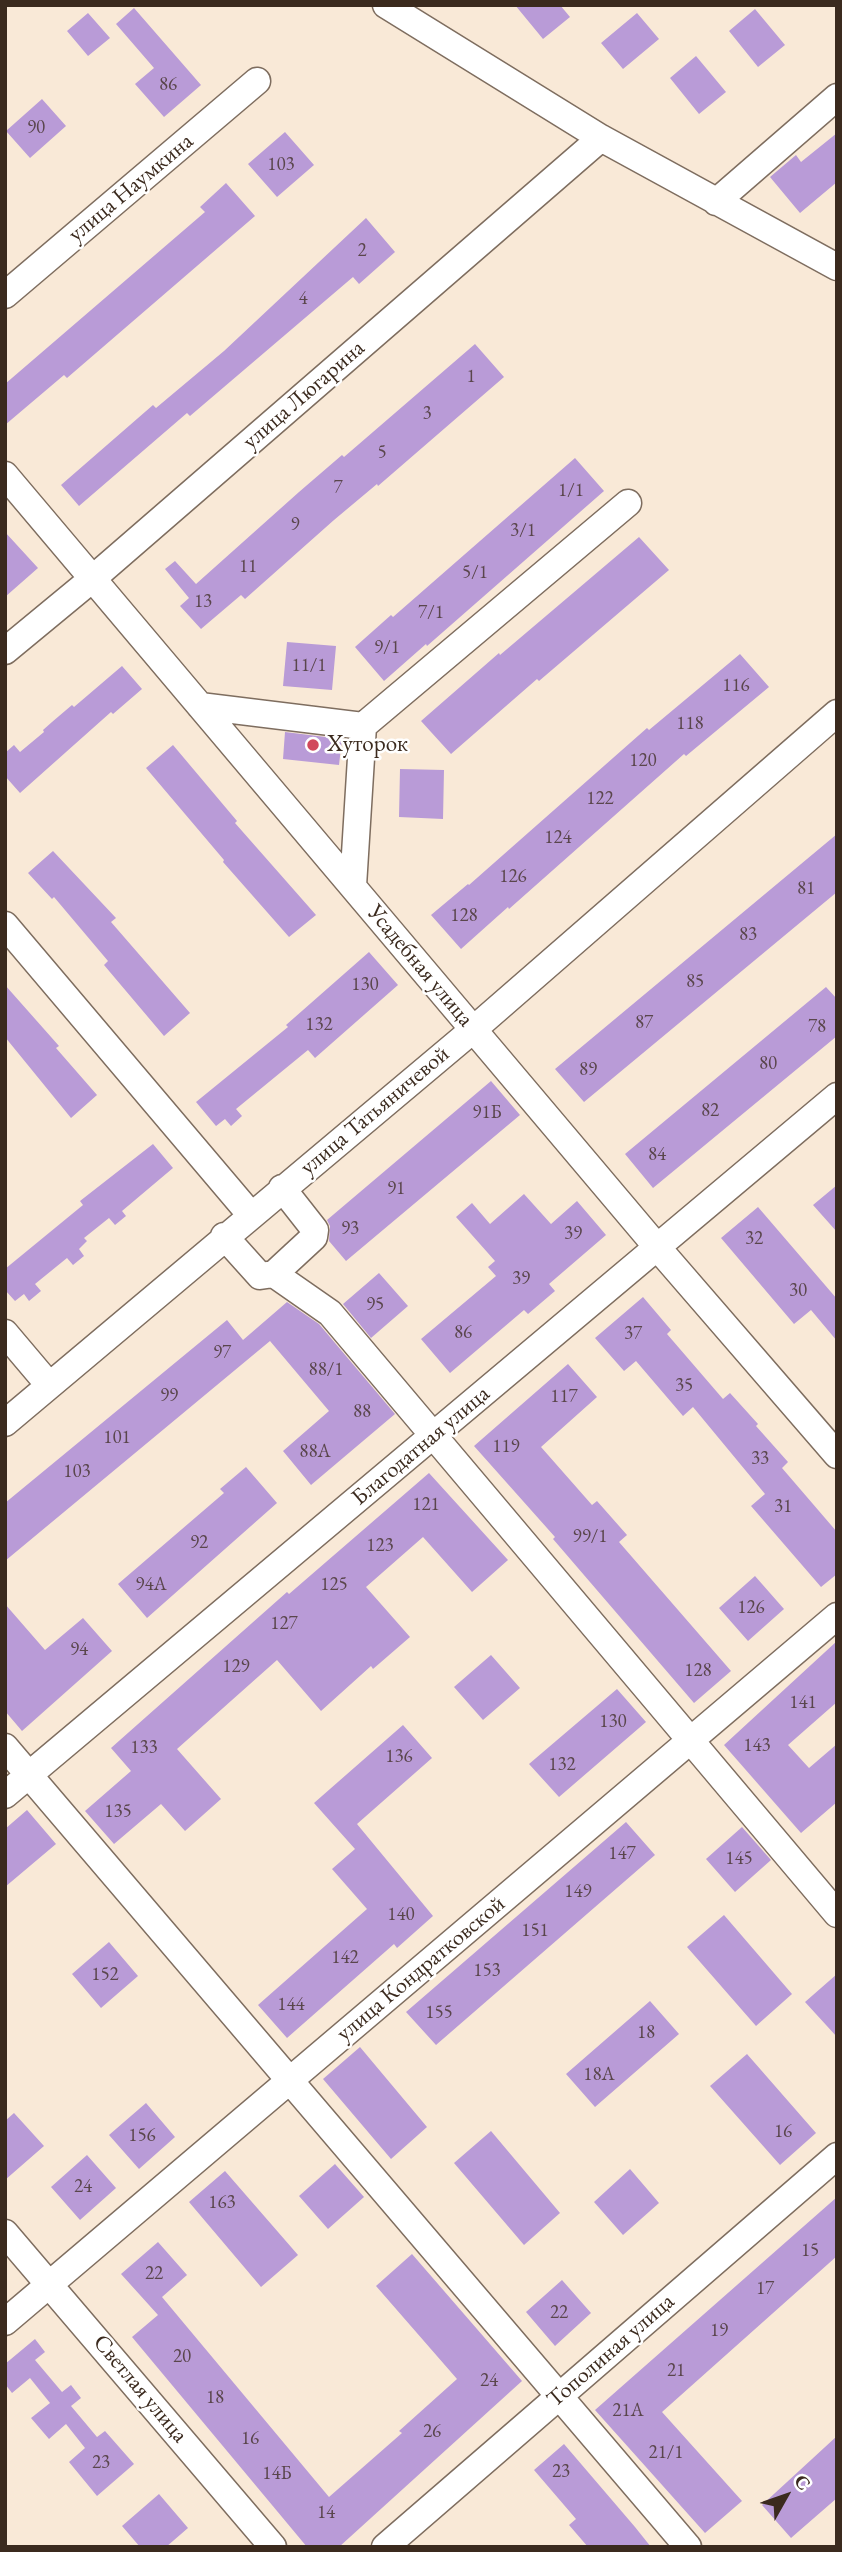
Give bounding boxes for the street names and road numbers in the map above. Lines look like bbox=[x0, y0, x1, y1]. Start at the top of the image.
street label: улица Наумкина bbox=[63, 128, 199, 248]
street label: улица Люгарина bbox=[237, 335, 371, 455]
street label: Усадебная улица bbox=[361, 899, 479, 1033]
street label: улица Татьяничевой bbox=[295, 1041, 455, 1181]
street label: Благодатная улица bbox=[346, 1380, 496, 1512]
street label: улица Кондратковской bbox=[331, 1890, 511, 2048]
street label: Тополиная улица bbox=[542, 2288, 680, 2414]
street label: Светлая улица bbox=[87, 2329, 193, 2449]

